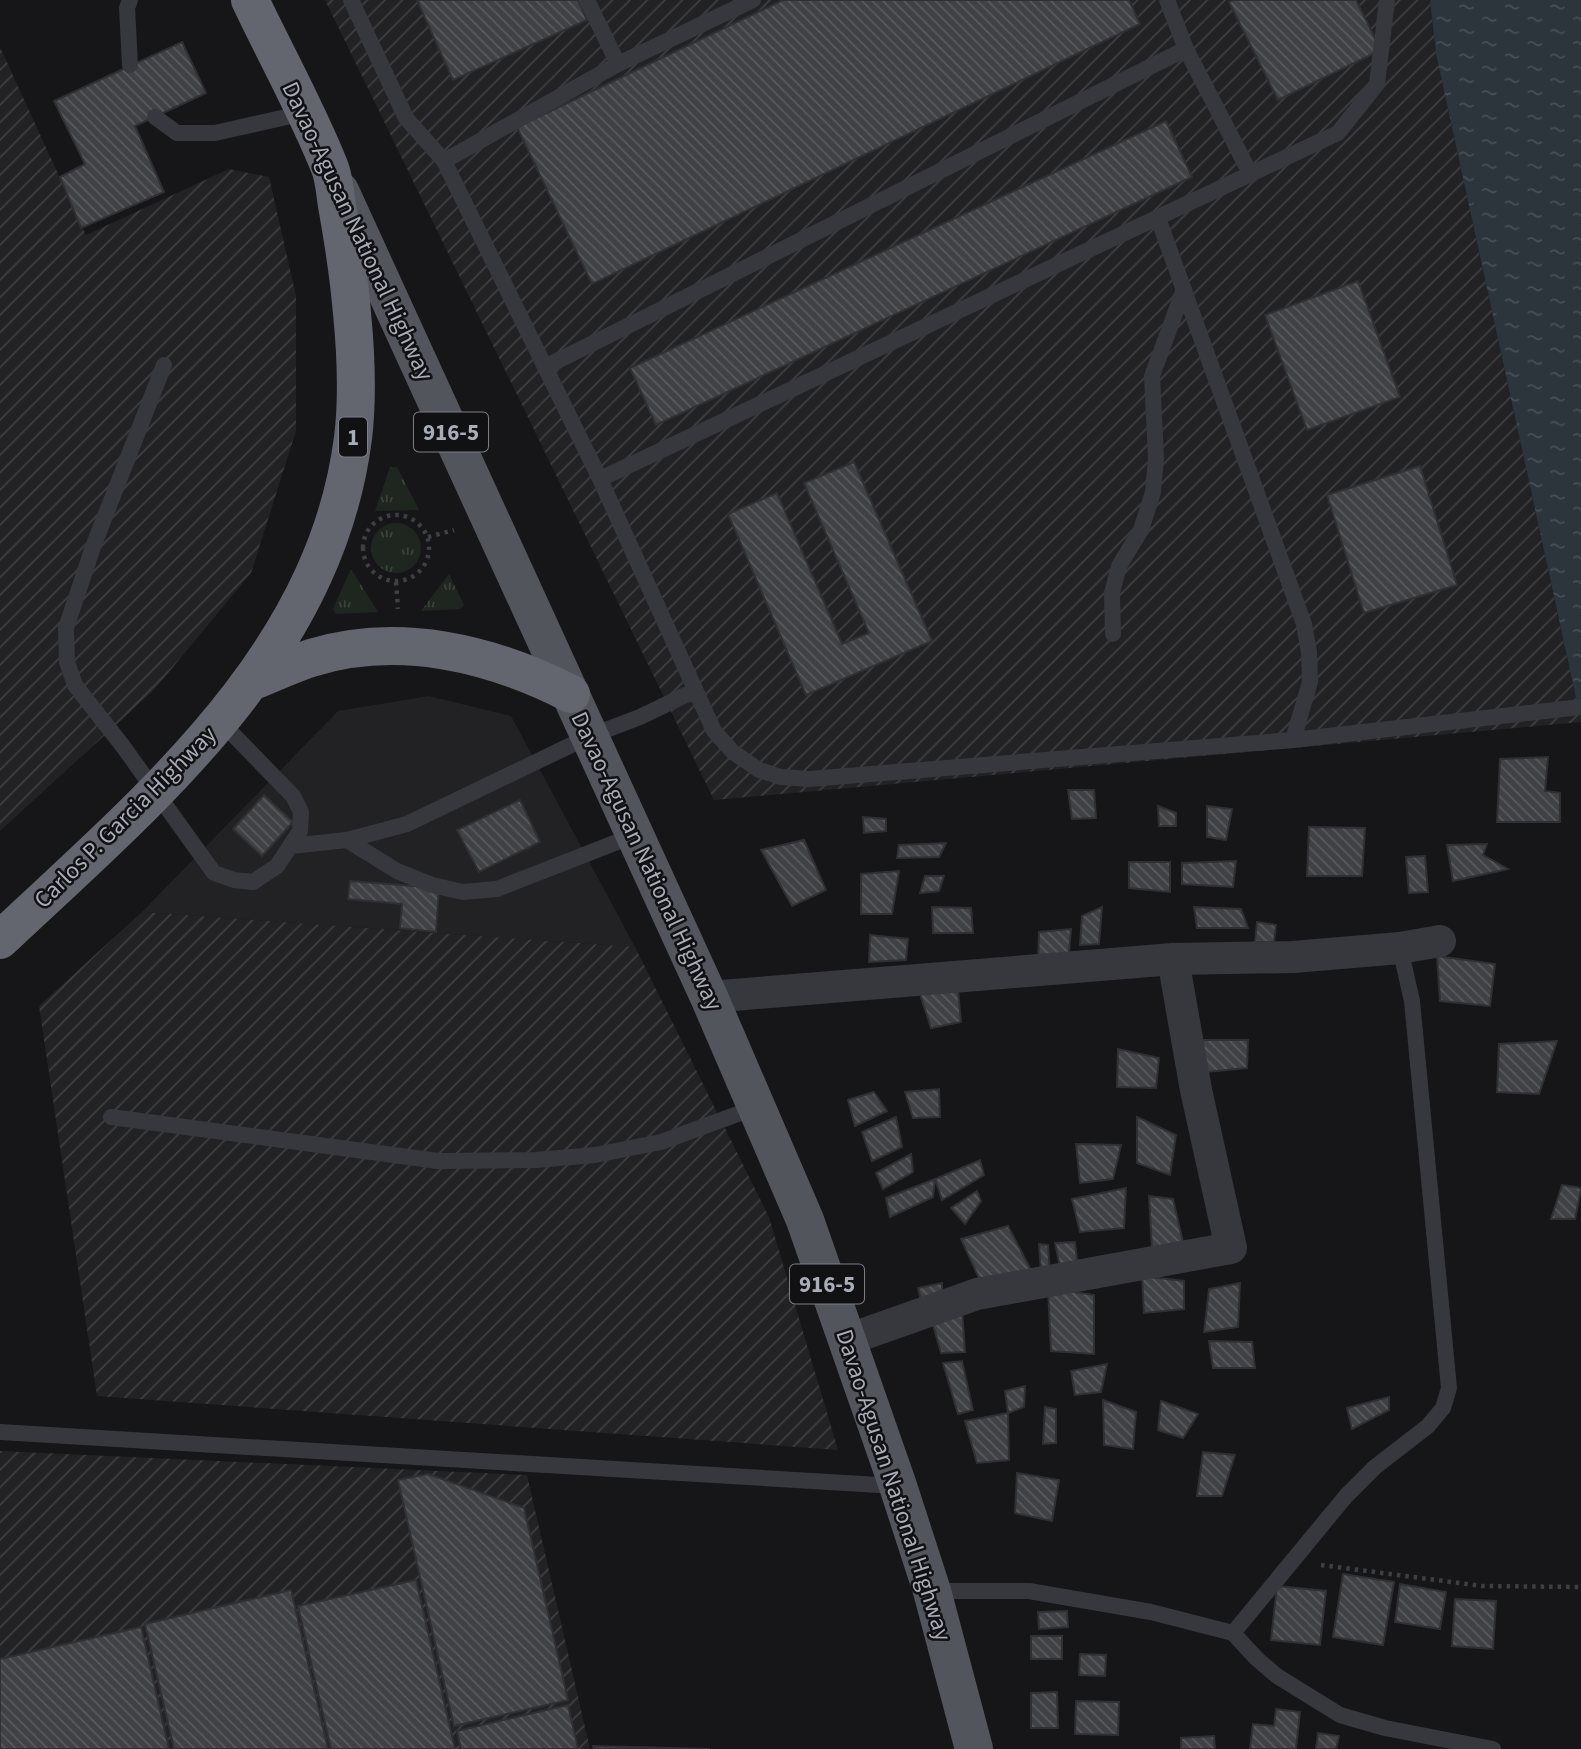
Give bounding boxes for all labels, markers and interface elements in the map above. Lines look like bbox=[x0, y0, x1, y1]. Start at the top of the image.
street label: Davao-Agusan National Highway bbox=[273, 76, 442, 386]
road number: 916-5 bbox=[414, 412, 488, 452]
road number: 1 bbox=[339, 418, 367, 457]
street label: Davao-Agusan National Highway bbox=[562, 706, 731, 1016]
street label: Carlos P. Garcia Highway bbox=[26, 718, 225, 917]
road number: 916-5 bbox=[790, 1264, 864, 1303]
street label: Davao-Agusan National Highway bbox=[827, 1325, 961, 1646]

